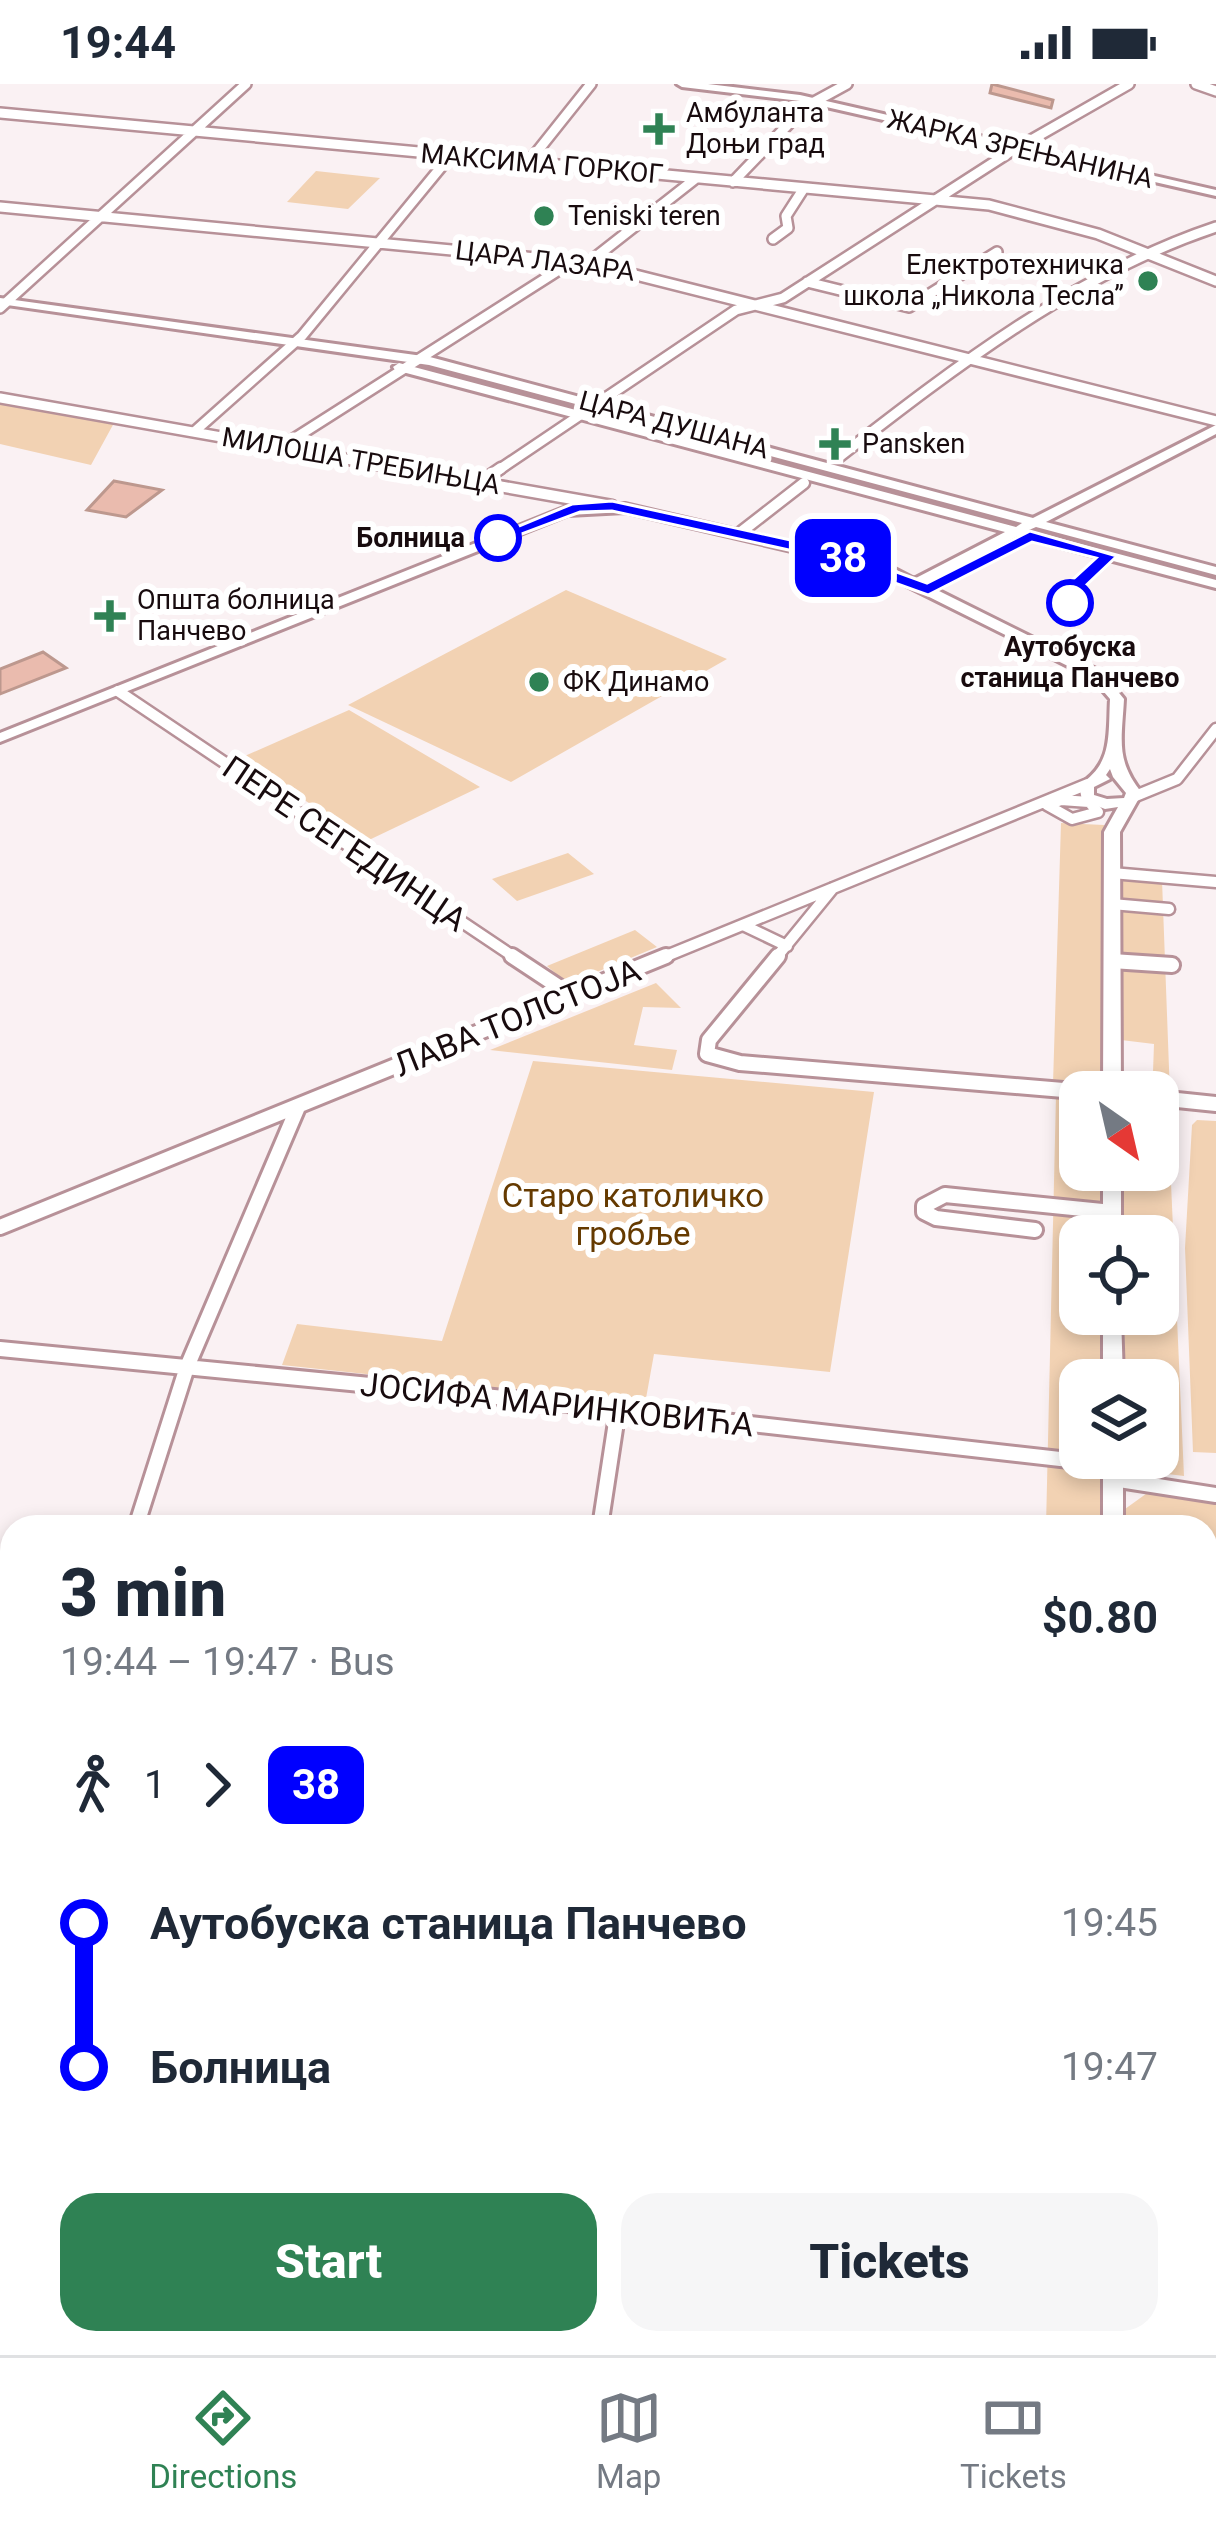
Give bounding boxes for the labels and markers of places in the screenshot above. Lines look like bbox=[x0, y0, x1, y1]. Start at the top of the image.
place label: Амбуланта Доњи град bbox=[686, 97, 825, 160]
marker: Амбуланта Доњи град bbox=[643, 113, 675, 145]
place label: Teniski teren bbox=[568, 200, 721, 232]
marker: Teniski teren bbox=[531, 203, 557, 229]
place label: Електротехничка школа „Никола Тесла” bbox=[843, 249, 1124, 312]
marker: Електротехничка школа „Никола Тесла” bbox=[1135, 268, 1161, 294]
marker: Pansken bbox=[819, 428, 851, 460]
place label: Pansken bbox=[862, 428, 965, 460]
marker: Болница bbox=[476, 516, 520, 560]
place label: Болница bbox=[356, 522, 465, 554]
marker: Аутобуска станица Панчево bbox=[1048, 581, 1092, 625]
place label: Општа болница Панчево bbox=[137, 584, 335, 647]
marker: Општа болница Панчево bbox=[94, 600, 126, 632]
place label: Аутобуска станица Панчево bbox=[960, 631, 1180, 694]
place label: ФК Динамо bbox=[563, 666, 709, 698]
marker: ФК Динамо bbox=[526, 669, 552, 695]

